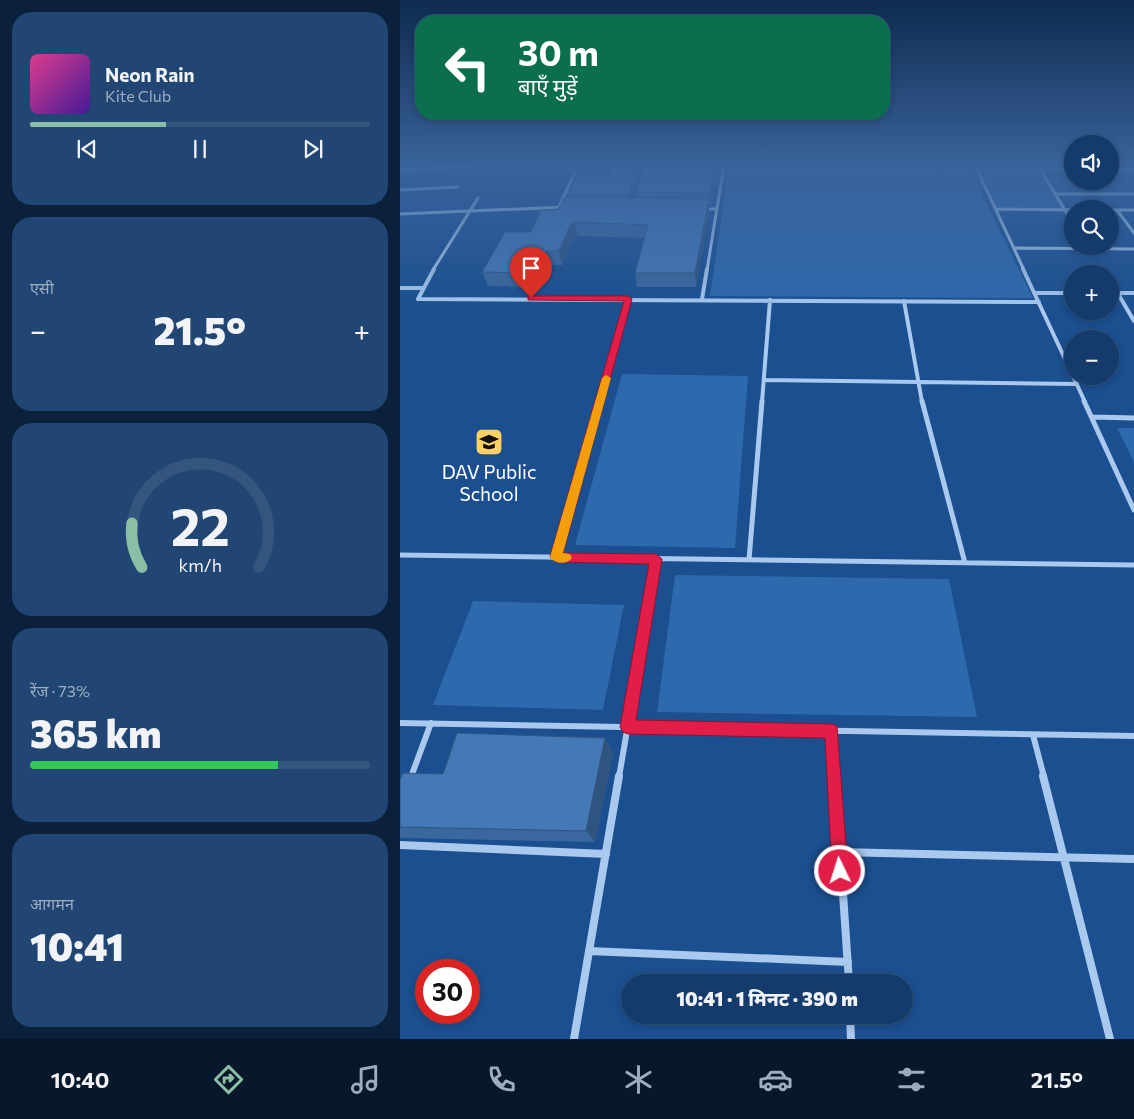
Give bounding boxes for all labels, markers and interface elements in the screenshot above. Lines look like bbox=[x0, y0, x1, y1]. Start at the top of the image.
text: 30 m bbox=[518, 30, 599, 73]
icon: left bbox=[435, 35, 500, 100]
text: Neon Rain bbox=[105, 63, 195, 86]
text: बाएँ मुड़ें bbox=[518, 73, 578, 100]
text: Kite Club bbox=[105, 86, 171, 105]
icon: previous bbox=[73, 135, 101, 163]
icon: pause bbox=[186, 135, 214, 163]
icon: next bbox=[299, 135, 327, 163]
map controls bbox=[1064, 135, 1119, 385]
button: sound bbox=[1064, 135, 1119, 190]
button: search bbox=[1064, 200, 1119, 255]
pin bbox=[510, 247, 552, 298]
icon: arrive bbox=[517, 254, 545, 282]
button: + bbox=[1064, 265, 1119, 320]
text: एसी bbox=[30, 278, 54, 297]
text: 21.5° bbox=[153, 306, 246, 353]
text: − bbox=[30, 313, 46, 347]
text: + bbox=[354, 313, 370, 347]
button: − bbox=[1064, 330, 1119, 385]
school or university icon: DAV Public School bbox=[474, 427, 504, 457]
place label: DAV Public School bbox=[442, 460, 536, 505]
text: 22 bbox=[170, 493, 230, 557]
text: km/h bbox=[178, 554, 222, 576]
text: रेंज · 73% bbox=[30, 681, 90, 700]
text: 365 km bbox=[30, 709, 161, 756]
position arrow bbox=[813, 844, 865, 896]
text: आगमन bbox=[30, 894, 74, 913]
text: 10:41 bbox=[30, 922, 124, 969]
speed limit sign: 30 bbox=[415, 959, 480, 1024]
text: 10:41 · 1 मिनट · 390 m bbox=[676, 987, 858, 1010]
icon: directions bbox=[211, 1062, 246, 1097]
icon: music bbox=[348, 1062, 383, 1097]
icon: phone bbox=[484, 1062, 519, 1097]
icon: climate bbox=[621, 1062, 656, 1097]
icon: car bbox=[758, 1062, 793, 1097]
icon: filters bbox=[894, 1062, 929, 1097]
text: 10:40 bbox=[51, 1066, 109, 1093]
text: 21.5° bbox=[1031, 1066, 1083, 1093]

